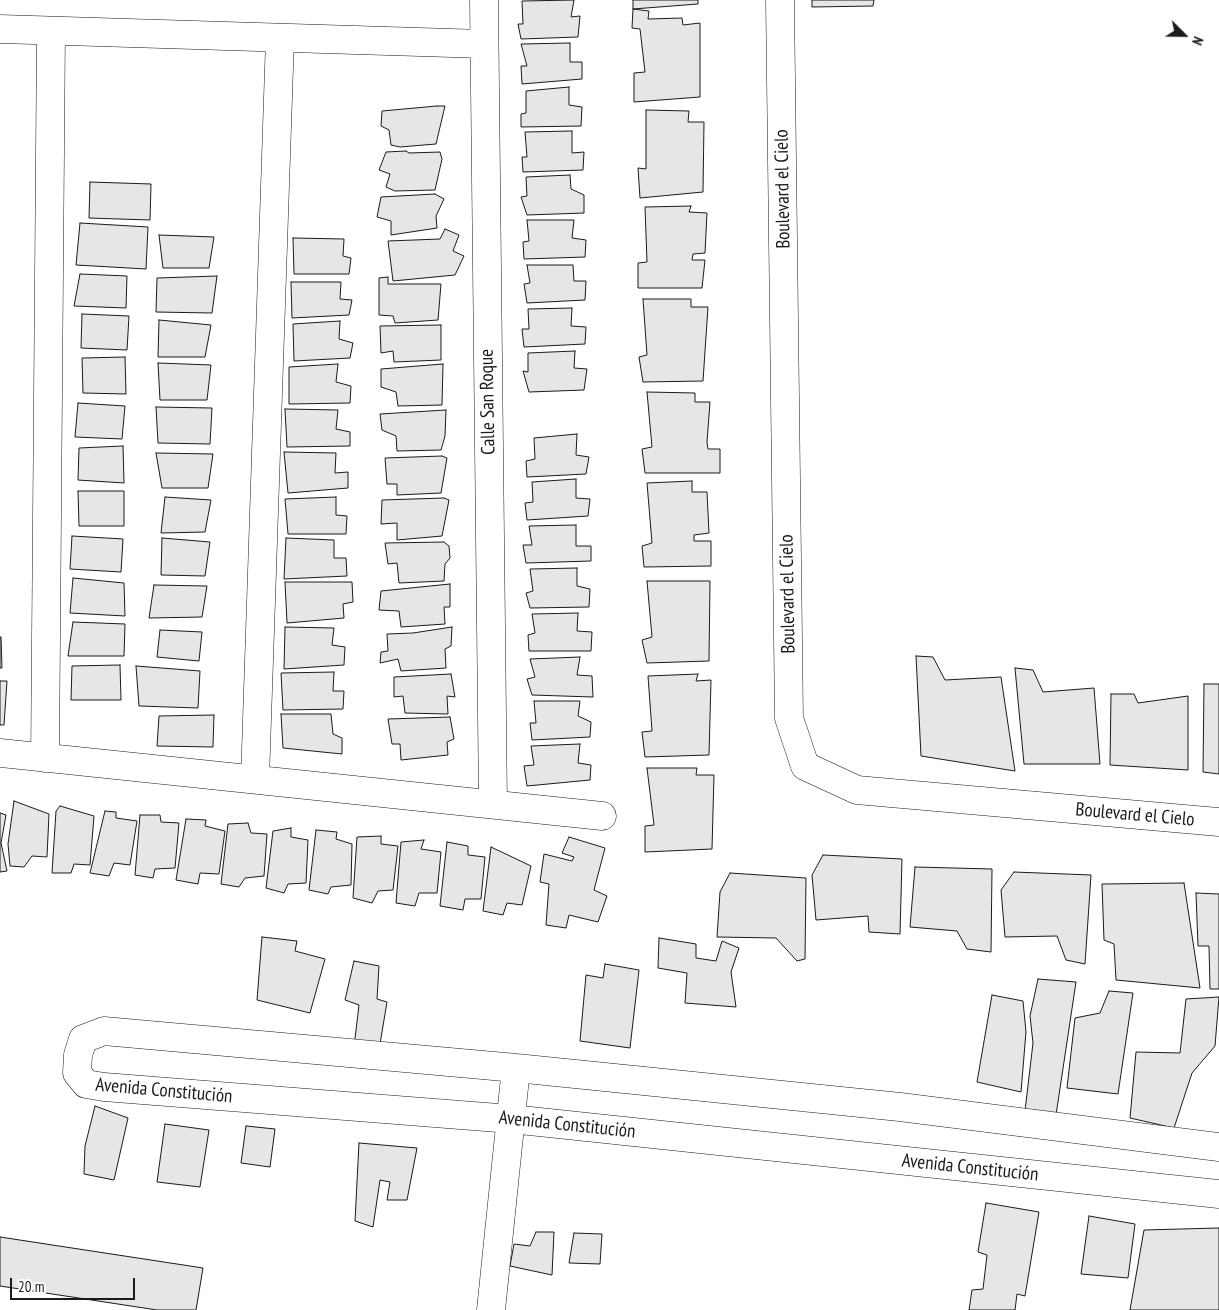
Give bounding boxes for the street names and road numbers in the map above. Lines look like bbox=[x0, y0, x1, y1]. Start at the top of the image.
street label: Boulevard el Cielo bbox=[771, 129, 795, 249]
street label: Calle San Roque bbox=[476, 349, 500, 455]
street label: Boulevard el Cielo bbox=[776, 534, 800, 654]
street label: Boulevard el Cielo bbox=[1075, 798, 1195, 832]
street label: Avenida Constitución bbox=[95, 1074, 233, 1108]
street label: Avenida Constitución bbox=[498, 1106, 636, 1144]
street label: Avenida Constitución bbox=[901, 1149, 1039, 1187]

